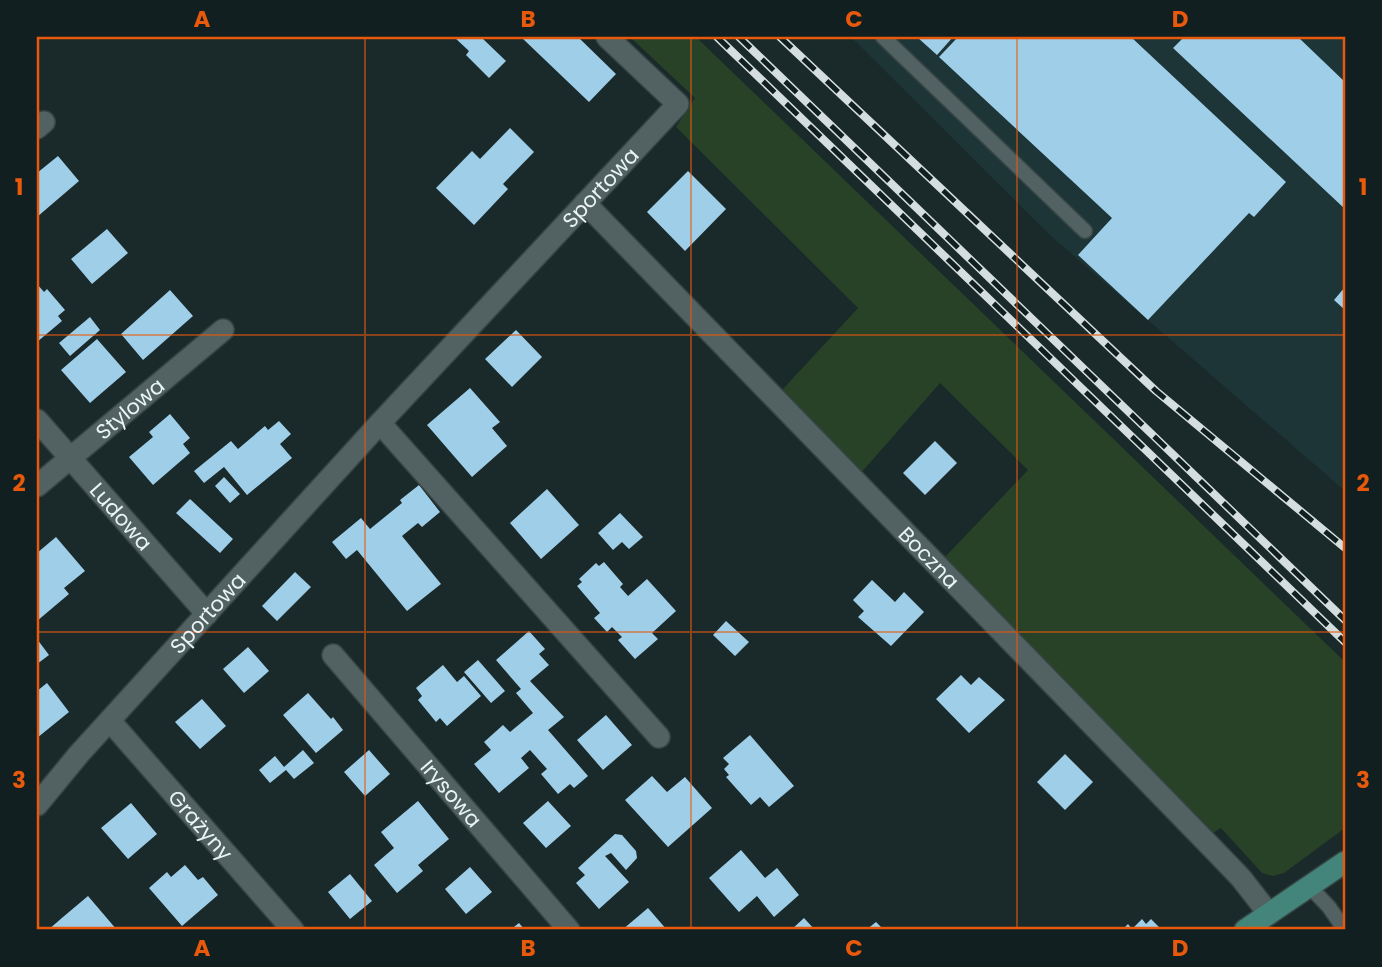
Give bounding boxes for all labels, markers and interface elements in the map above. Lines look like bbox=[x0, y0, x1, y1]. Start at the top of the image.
text: A bbox=[194, 3, 211, 35]
text: B bbox=[520, 3, 536, 35]
text: C bbox=[845, 3, 863, 35]
text: D bbox=[1172, 3, 1188, 35]
street label: Sportowa bbox=[555, 141, 645, 234]
text: 1 bbox=[15, 171, 23, 203]
text: 1 bbox=[1359, 171, 1367, 203]
street label: Stylowa bbox=[89, 371, 170, 446]
text: 2 bbox=[12, 467, 26, 499]
text: 2 bbox=[1356, 467, 1370, 499]
street label: Ludowa bbox=[84, 476, 159, 557]
street label: Boczna bbox=[892, 520, 966, 595]
street label: Sportowa bbox=[163, 566, 252, 660]
street label: Irysowa bbox=[414, 753, 489, 833]
text: 3 bbox=[12, 764, 26, 796]
text: 3 bbox=[1356, 764, 1370, 796]
street label: Grażyny bbox=[162, 783, 240, 867]
text: A bbox=[194, 932, 211, 964]
text: B bbox=[520, 932, 536, 964]
text: C bbox=[845, 932, 863, 964]
text: D bbox=[1172, 932, 1188, 964]

